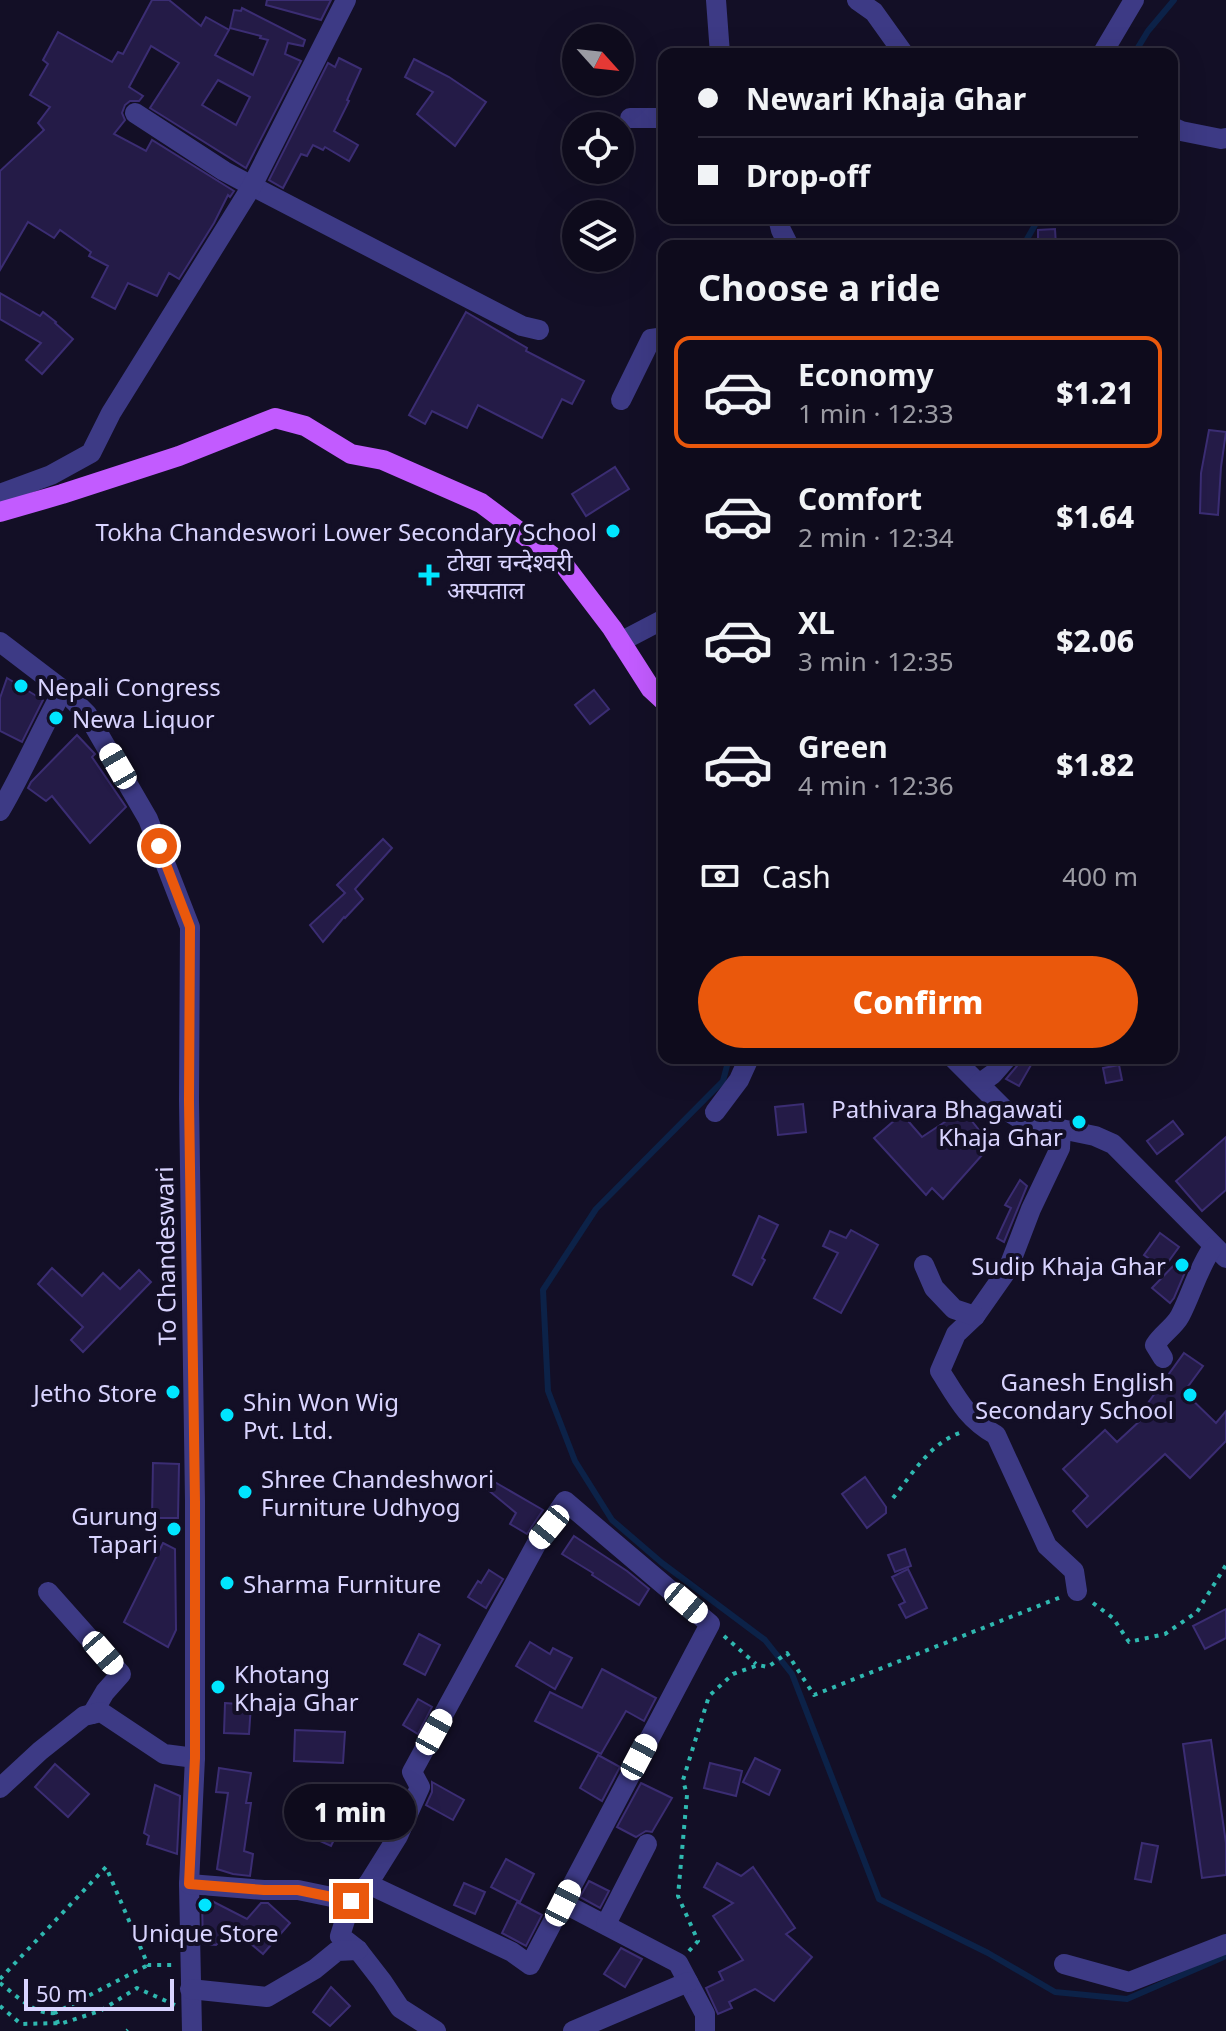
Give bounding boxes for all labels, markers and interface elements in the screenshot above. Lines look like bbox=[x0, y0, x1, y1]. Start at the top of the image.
north arrow bbox=[562, 24, 634, 96]
map controls bbox=[562, 24, 634, 272]
text: Newari Khaja Ghar bbox=[746, 78, 1026, 119]
button: locate bbox=[562, 112, 634, 184]
text: Drop-off bbox=[746, 155, 870, 196]
button: layers bbox=[562, 200, 634, 272]
text: Choose a ride bbox=[698, 263, 940, 312]
text: Economy bbox=[798, 354, 934, 395]
icon: car bbox=[702, 356, 774, 428]
text: $1.21 bbox=[1056, 372, 1134, 413]
text: 1 min · 12:33 bbox=[798, 395, 954, 431]
text: Comfort bbox=[798, 478, 922, 519]
icon: car bbox=[702, 480, 774, 552]
text: $1.64 bbox=[1056, 496, 1134, 537]
place label: Tokha Chandeswori Lower Secondary School bbox=[96, 515, 597, 548]
text: 2 min · 12:34 bbox=[798, 519, 954, 555]
marker: Tokha Chandeswori Lower Secondary School bbox=[604, 522, 622, 540]
place label: टोखा चन्देश्वरी अस्पताल bbox=[447, 545, 573, 606]
marker: टोखा चन्देश्वरी अस्पताल bbox=[418, 564, 440, 586]
text: XL bbox=[798, 602, 835, 643]
icon: car bbox=[702, 604, 774, 676]
text: $2.06 bbox=[1056, 620, 1134, 661]
text: 3 min · 12:35 bbox=[798, 643, 954, 679]
place label: Nepali Congress bbox=[37, 670, 221, 703]
marker: Nepali Congress bbox=[12, 677, 30, 695]
place label: Newa Liquor bbox=[72, 702, 215, 735]
marker: Newa Liquor bbox=[47, 709, 65, 727]
text: Green bbox=[798, 726, 888, 767]
icon: car bbox=[702, 728, 774, 800]
car bbox=[96, 739, 140, 793]
text: $1.82 bbox=[1056, 744, 1134, 785]
text: 4 min · 12:36 bbox=[798, 767, 954, 803]
route start bbox=[141, 828, 177, 864]
icon: cash bbox=[698, 854, 742, 898]
text: Cash bbox=[762, 856, 831, 897]
text: 400 m bbox=[1062, 858, 1138, 894]
button: Confirm bbox=[698, 956, 1138, 1048]
place label: Pathivara Bhagawati Khaja Ghar bbox=[831, 1092, 1063, 1153]
marker: Pathivara Bhagawati Khaja Ghar bbox=[1070, 1113, 1088, 1131]
street label: To Chandeswari bbox=[147, 1166, 183, 1346]
place label: Sudip Khaja Ghar bbox=[971, 1249, 1166, 1282]
marker: Sudip Khaja Ghar bbox=[1173, 1256, 1191, 1274]
place label: Ganesh English Secondary School bbox=[975, 1365, 1174, 1426]
place label: Jetho Store bbox=[31, 1376, 157, 1409]
marker: Jetho Store bbox=[164, 1383, 182, 1401]
place label: Shin Won Wig Pvt. Ltd. bbox=[243, 1385, 399, 1446]
marker: Ganesh English Secondary School bbox=[1181, 1386, 1199, 1404]
marker: Shin Won Wig Pvt. Ltd. bbox=[218, 1406, 236, 1424]
place label: Shree Chandeshwori Furniture Udhyog bbox=[261, 1462, 494, 1523]
marker: Shree Chandeshwori Furniture Udhyog bbox=[236, 1483, 254, 1501]
place label: Gurung Tapari bbox=[71, 1499, 158, 1560]
car bbox=[525, 1501, 573, 1553]
marker: Gurung Tapari bbox=[165, 1520, 183, 1538]
place label: Sharma Furniture bbox=[243, 1567, 441, 1600]
marker: Sharma Furniture bbox=[218, 1574, 236, 1592]
car bbox=[660, 1578, 712, 1628]
car bbox=[78, 1627, 128, 1679]
place label: Khotang Khaja Ghar bbox=[234, 1657, 359, 1718]
marker: Khotang Khaja Ghar bbox=[209, 1678, 227, 1696]
car bbox=[412, 1705, 456, 1759]
car bbox=[617, 1730, 661, 1784]
callout: 1 min bbox=[285, 1785, 417, 1841]
text: 1 min bbox=[314, 1794, 386, 1830]
car bbox=[541, 1876, 585, 1930]
route end bbox=[333, 1883, 369, 1919]
marker: Unique Store bbox=[196, 1896, 214, 1914]
place label: Unique Store bbox=[131, 1916, 279, 1949]
scale bar bbox=[24, 1975, 174, 2011]
text: 50 m bbox=[36, 1978, 87, 2008]

